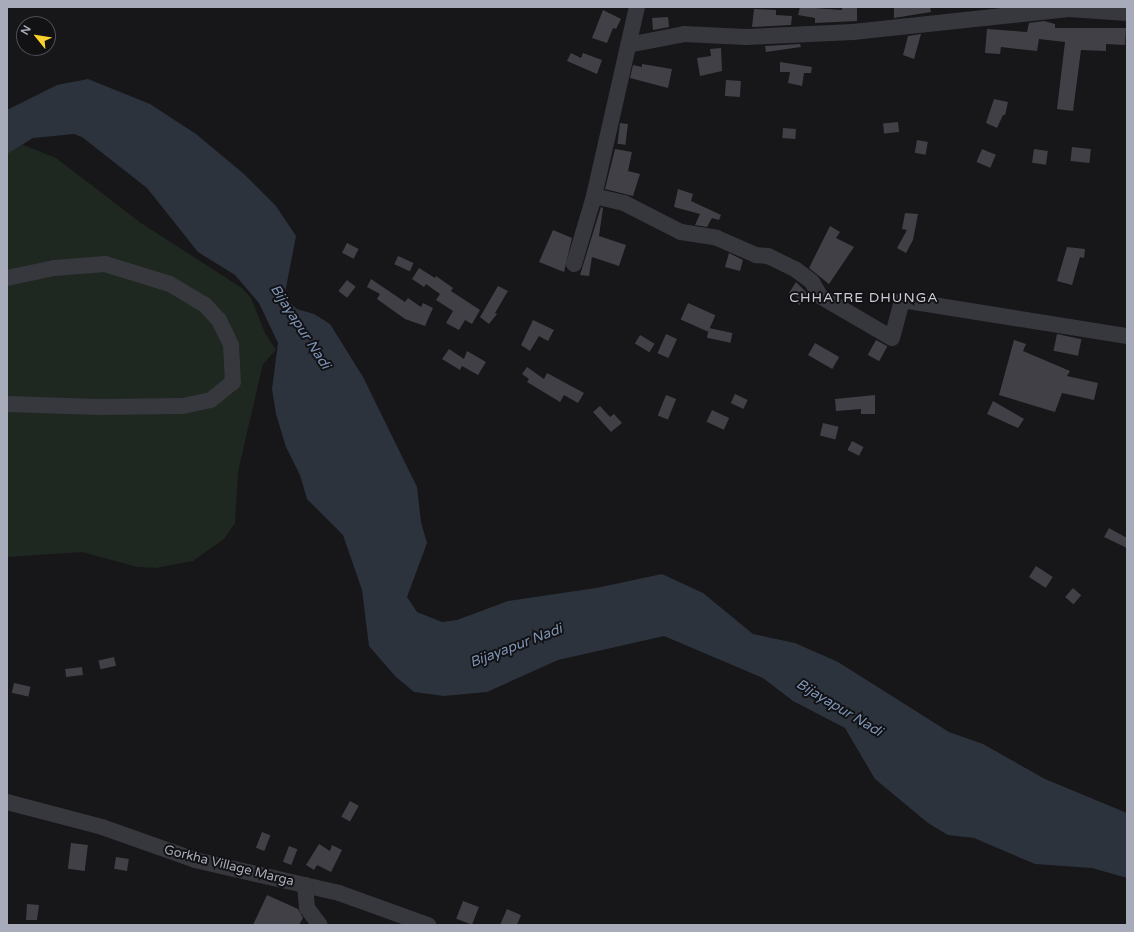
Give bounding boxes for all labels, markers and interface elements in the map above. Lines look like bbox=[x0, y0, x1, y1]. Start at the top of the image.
north arrow bbox=[16, 16, 56, 56]
text: N bbox=[18, 23, 34, 37]
water label: Bijayapur Nadi bbox=[266, 282, 334, 372]
district label: CHHATRE DHUNGA bbox=[789, 290, 939, 306]
water label: Bijayapur Nadi bbox=[467, 621, 565, 671]
water label: Bijayapur Nadi bbox=[793, 676, 885, 740]
street label: Gorkha Village Marga bbox=[162, 842, 296, 890]

